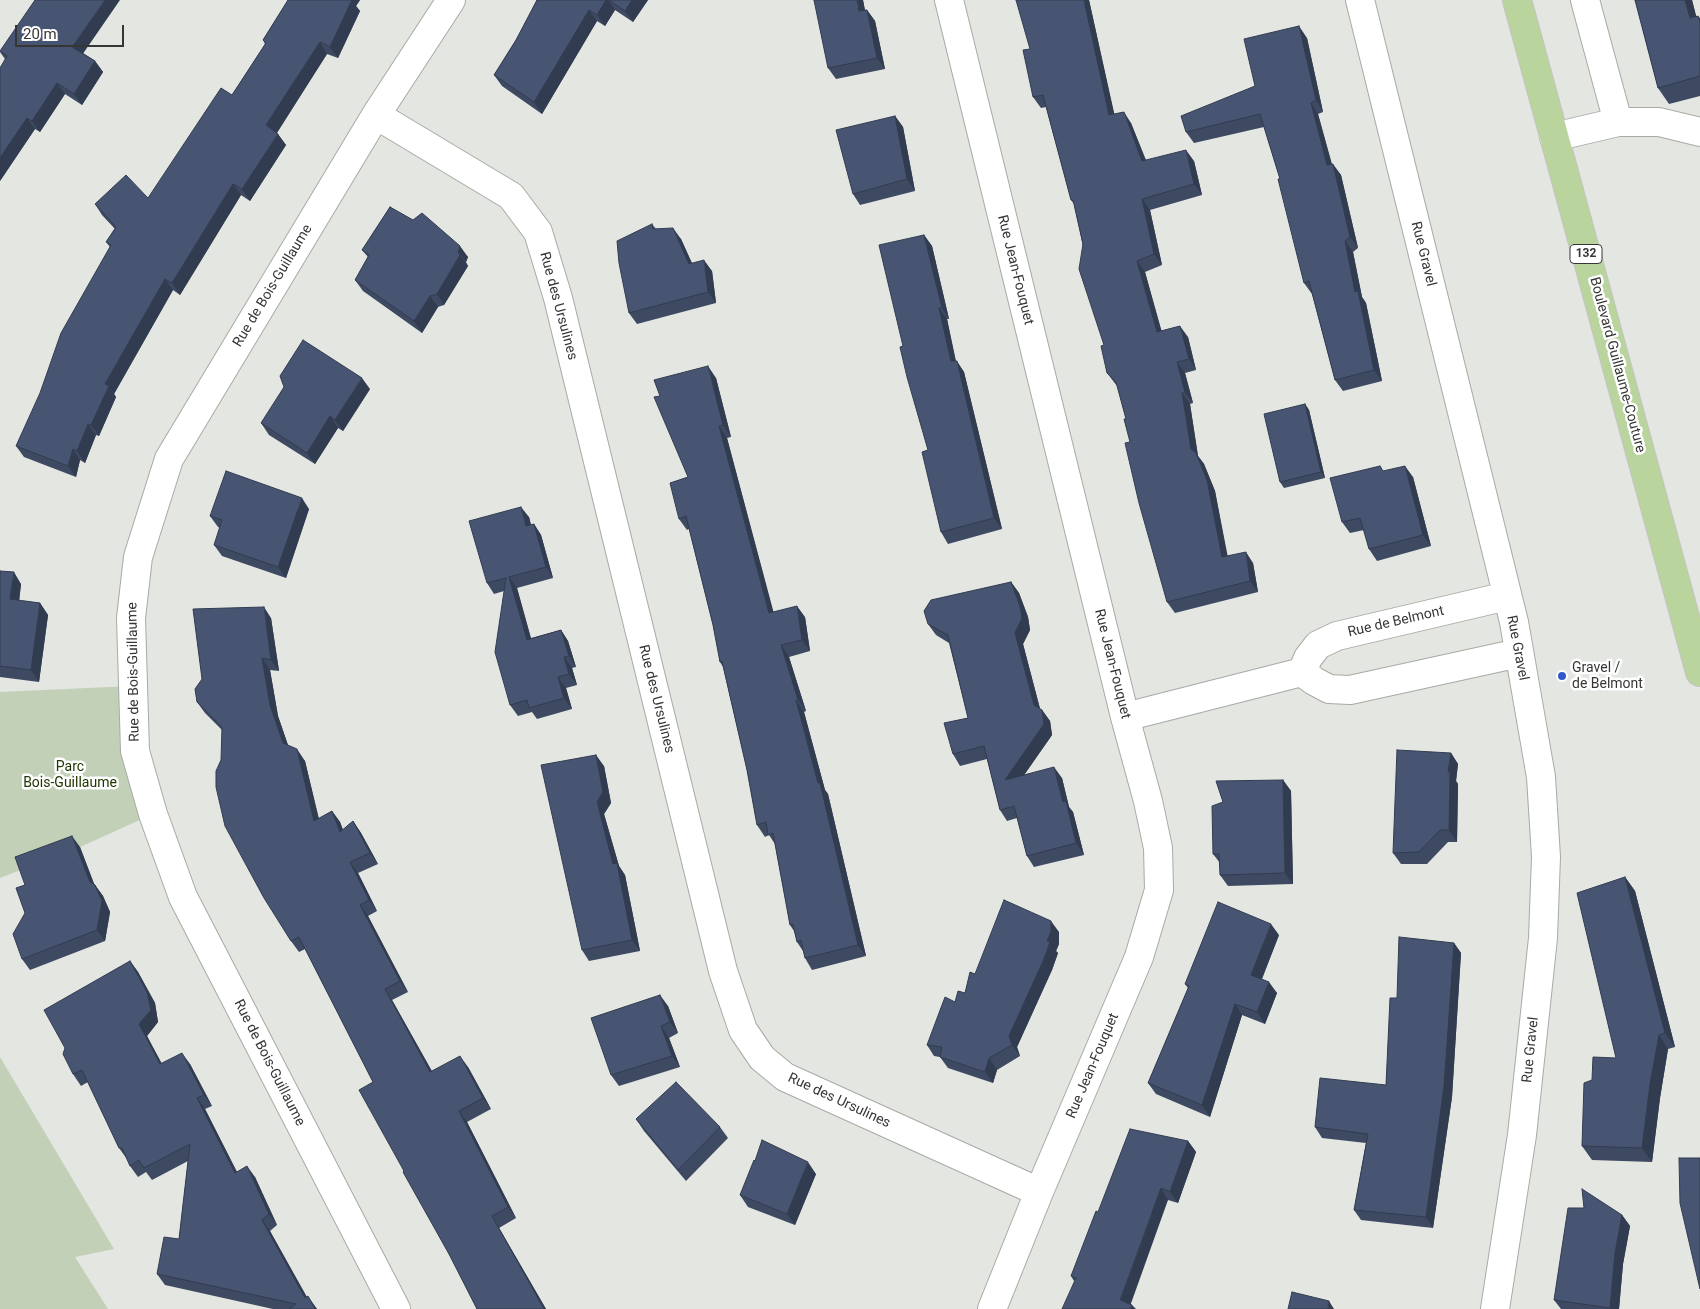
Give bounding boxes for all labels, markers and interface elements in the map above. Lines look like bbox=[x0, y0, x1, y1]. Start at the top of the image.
scale bar bbox=[18, 15, 126, 47]
text: 20 m bbox=[23, 25, 57, 43]
street label: Rue Jean-Fouquet bbox=[993, 213, 1037, 327]
street label: Rue Gravel bbox=[1407, 220, 1439, 288]
street label: Rue de Bois-Guillaume bbox=[230, 222, 316, 350]
road number: 132 bbox=[1570, 244, 1602, 264]
street label: Rue des Ursulines bbox=[535, 250, 581, 362]
street label: Boulevard Guillaume-Couture bbox=[1585, 275, 1649, 455]
street label: Rue de Bois-Guillaume bbox=[124, 602, 144, 742]
street label: Rue de Belmont bbox=[1346, 603, 1446, 641]
street label: Rue Jean-Fouquet bbox=[1090, 607, 1134, 721]
street label: Rue Gravel bbox=[1502, 614, 1532, 682]
street label: Rue des Ursulines bbox=[634, 643, 678, 755]
place label: Gravel / de Belmont bbox=[1572, 660, 1643, 692]
marker: Gravel / de Belmont bbox=[1556, 670, 1568, 682]
park label: Parc Bois-Guillaume bbox=[23, 759, 117, 792]
street label: Rue de Bois-Guillaume bbox=[230, 997, 308, 1129]
street label: Rue Jean-Fouquet bbox=[1063, 1011, 1123, 1121]
street label: Rue Gravel bbox=[1519, 1016, 1543, 1084]
street label: Rue des Ursulines bbox=[785, 1070, 893, 1132]

